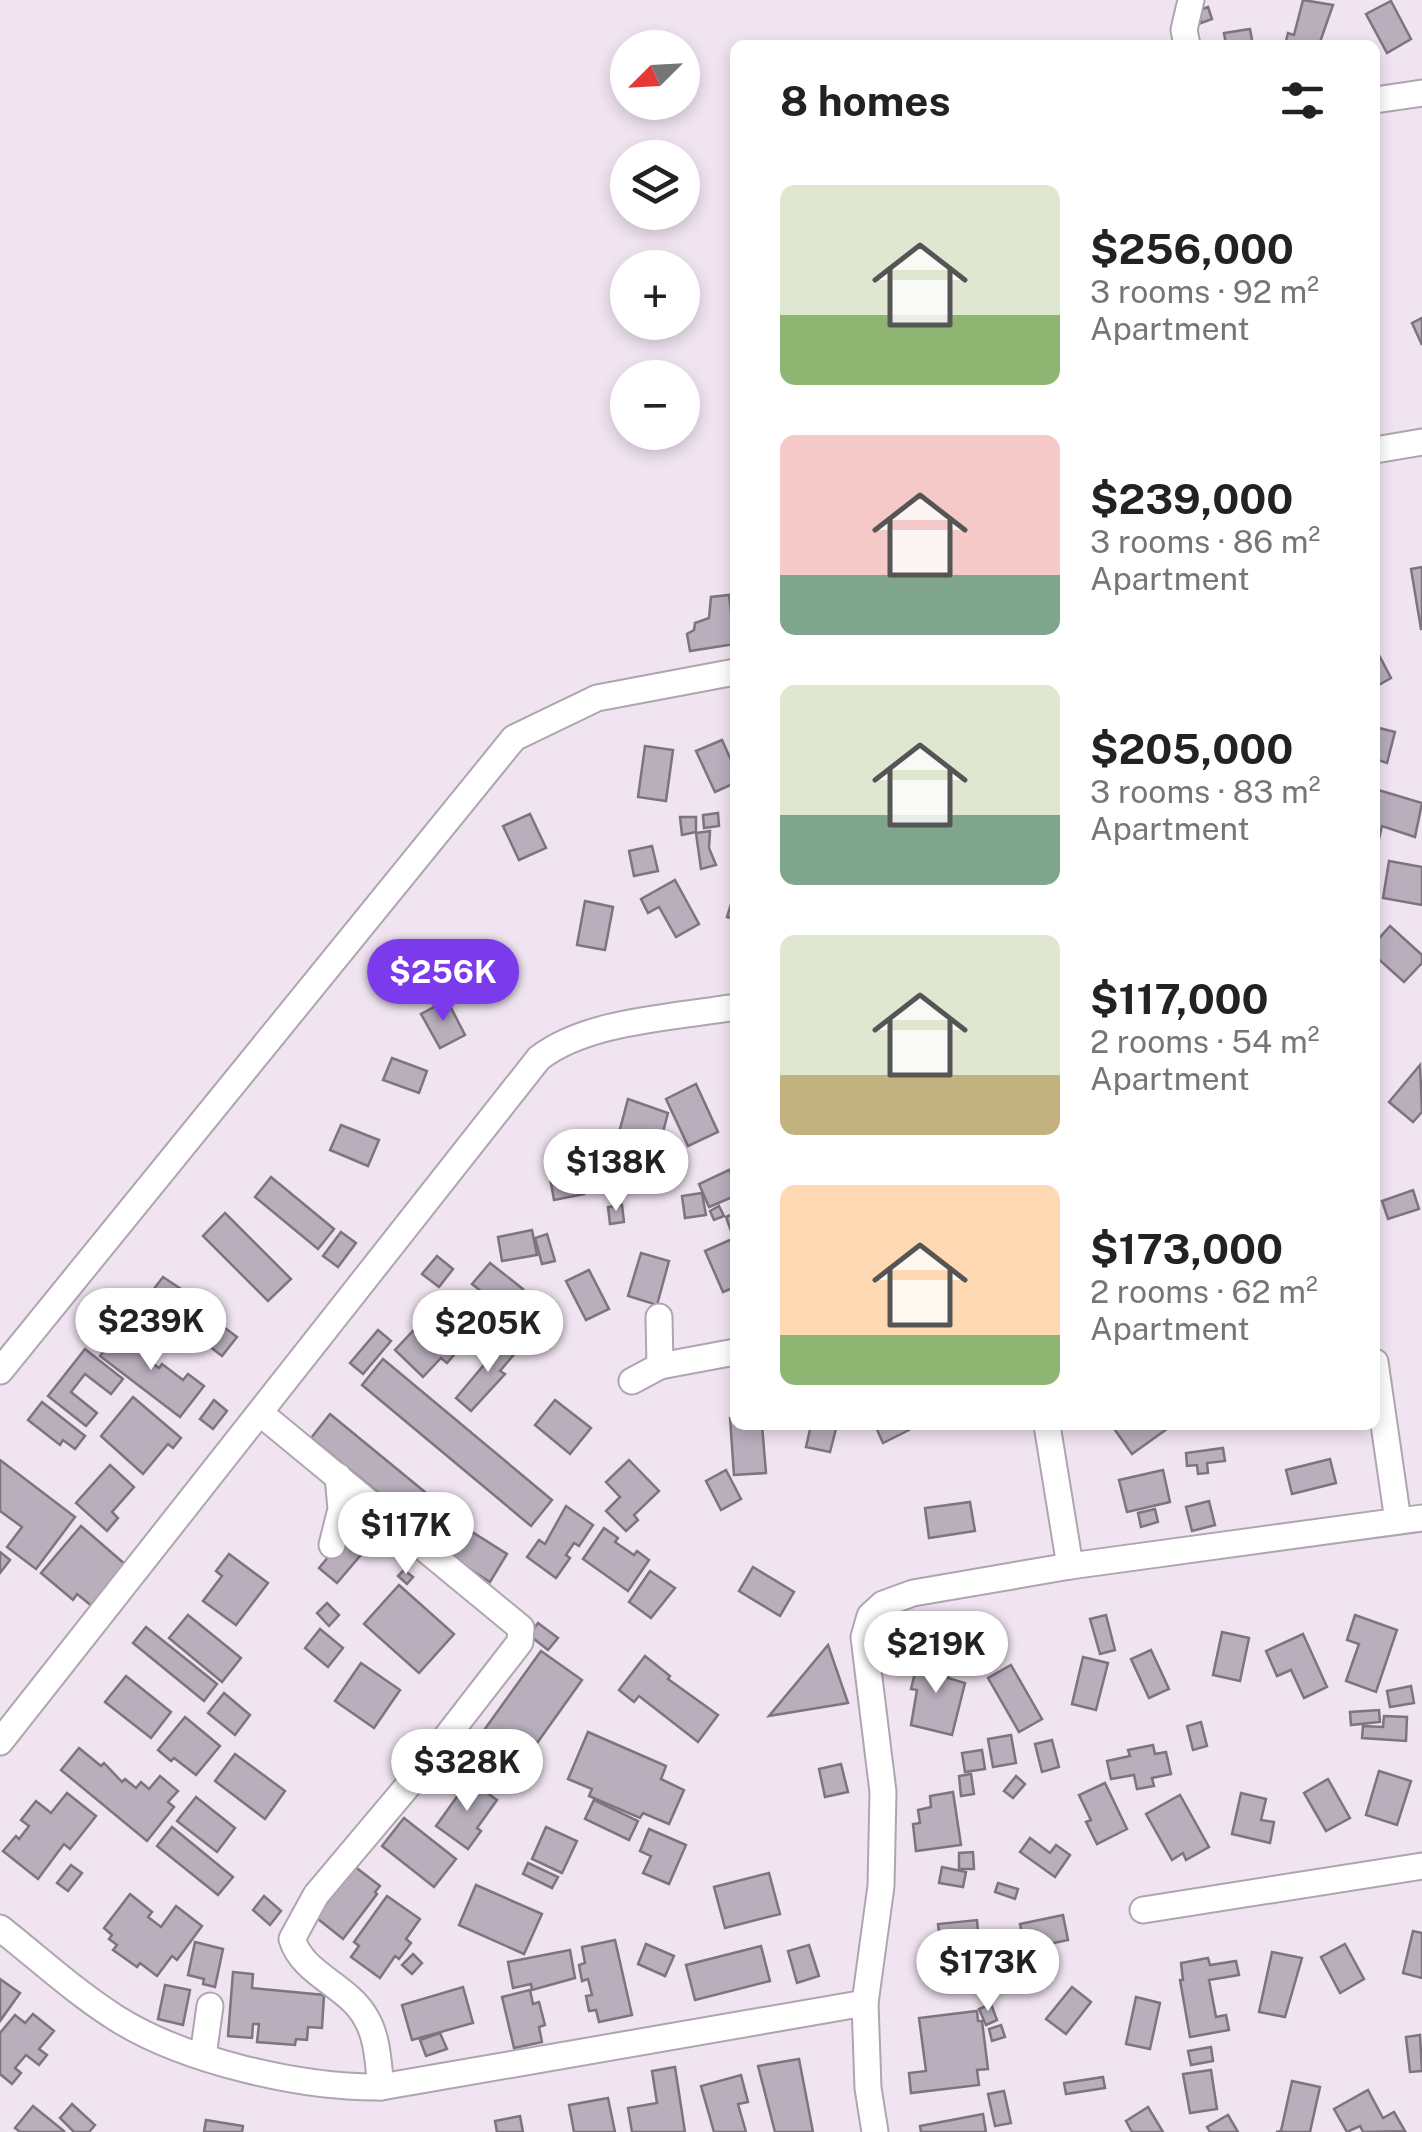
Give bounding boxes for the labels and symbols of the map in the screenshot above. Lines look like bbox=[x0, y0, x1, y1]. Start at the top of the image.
north arrow bbox=[610, 30, 700, 120]
pin: $256K bbox=[373, 939, 513, 1024]
pin: $138K bbox=[546, 1129, 686, 1214]
pin: $239K bbox=[81, 1288, 221, 1373]
pin: $205K bbox=[418, 1290, 558, 1375]
pin: $117K bbox=[336, 1492, 476, 1577]
pin: $219K bbox=[866, 1611, 1006, 1696]
pin: $328K bbox=[397, 1729, 537, 1814]
pin: $173K bbox=[918, 1929, 1058, 2014]

